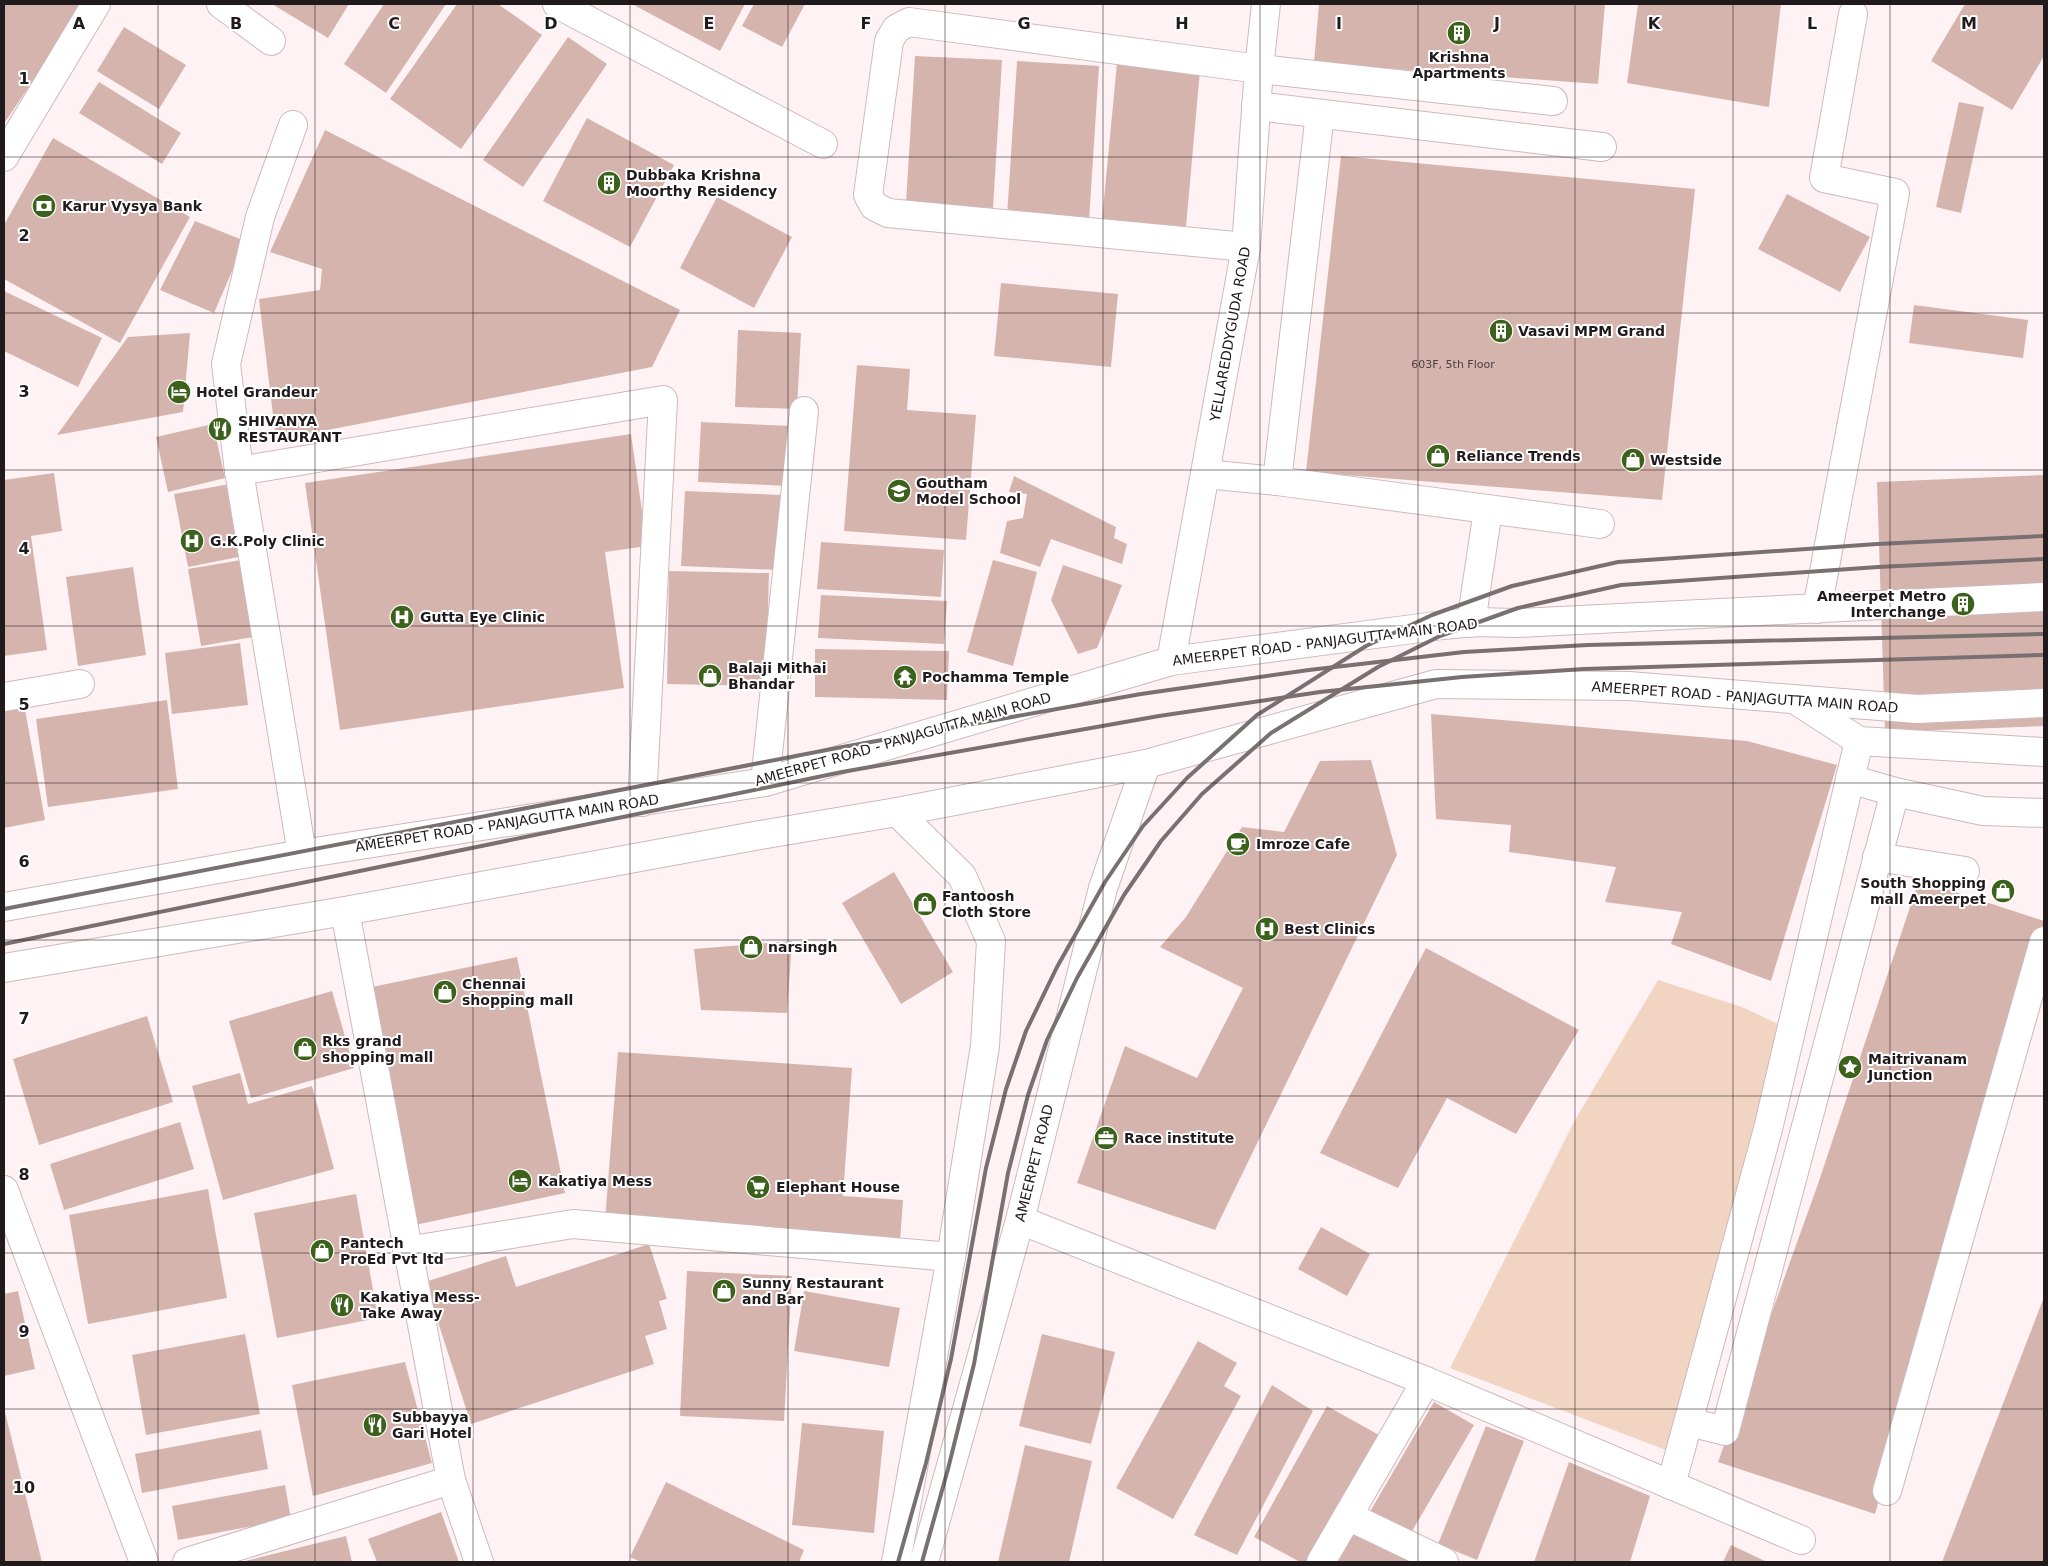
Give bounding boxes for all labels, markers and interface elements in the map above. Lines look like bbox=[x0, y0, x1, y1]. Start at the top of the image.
text: A bbox=[73, 14, 86, 33]
text: B bbox=[230, 14, 242, 33]
text: C bbox=[388, 14, 400, 33]
text: D bbox=[544, 14, 558, 33]
text: E bbox=[704, 14, 714, 33]
text: F bbox=[861, 14, 871, 33]
text: G bbox=[1017, 14, 1031, 33]
text: H bbox=[1175, 14, 1189, 33]
text: I bbox=[1336, 14, 1342, 33]
text: J bbox=[1493, 14, 1500, 33]
text: K bbox=[1648, 14, 1661, 33]
text: L bbox=[1807, 14, 1817, 33]
text: M bbox=[1961, 14, 1977, 33]
building icon: Krishna Apartments bbox=[1446, 20, 1472, 46]
place label: Krishna Apartments bbox=[1413, 49, 1505, 81]
text: 1 bbox=[18, 69, 30, 88]
place label: Dubbaka Krishna Moorthy Residency bbox=[626, 167, 777, 199]
building icon: Dubbaka Krishna Moorthy Residency bbox=[596, 170, 622, 196]
bank icon: Karur Vysya Bank bbox=[31, 193, 57, 219]
place label: Karur Vysya Bank bbox=[62, 198, 203, 214]
text: 2 bbox=[18, 226, 30, 245]
street label: YELLAREDDYGUDA ROAD bbox=[1207, 245, 1253, 424]
building icon: Vasavi MPM Grand bbox=[1488, 318, 1514, 344]
place label: Vasavi MPM Grand bbox=[1518, 323, 1665, 339]
house number: 603F, 5th Floor bbox=[1411, 358, 1495, 371]
hotel icon: Hotel Grandeur bbox=[166, 379, 192, 405]
text: 3 bbox=[18, 382, 30, 401]
place label: Hotel Grandeur bbox=[196, 384, 317, 400]
place label: SHIVANYA RESTAURANT bbox=[238, 413, 342, 445]
restaurant icon: SHIVANYA RESTAURANT bbox=[207, 416, 233, 442]
shop icon: Reliance Trends bbox=[1425, 443, 1451, 469]
shop icon: Westside bbox=[1620, 447, 1646, 473]
place label: Reliance Trends bbox=[1456, 448, 1581, 464]
place label: Westside bbox=[1650, 452, 1722, 468]
place label: Goutham Model School bbox=[916, 475, 1021, 507]
school or university icon: Goutham Model School bbox=[886, 478, 912, 504]
hospital icon: G.K.Poly Clinic bbox=[179, 528, 205, 554]
place label: G.K.Poly Clinic bbox=[210, 533, 325, 549]
text: 4 bbox=[18, 539, 30, 558]
place label: Ameerpet Metro Interchange bbox=[1817, 588, 1946, 620]
building icon: Ameerpet Metro Interchange bbox=[1950, 591, 1976, 617]
hospital icon: Gutta Eye Clinic bbox=[389, 604, 415, 630]
place label: Gutta Eye Clinic bbox=[420, 609, 545, 625]
street label: AMEERPET ROAD - PANJAGUTTA MAIN ROAD bbox=[1171, 615, 1479, 669]
place label: Balaji Mithai Bhandar bbox=[728, 660, 826, 692]
shop icon: Balaji Mithai Bhandar bbox=[697, 663, 723, 689]
temple icon: Pochamma Temple bbox=[892, 664, 918, 690]
place label: Pochamma Temple bbox=[922, 669, 1069, 685]
street label: AMEERPET ROAD - PANJAGUTTA MAIN ROAD bbox=[1591, 678, 1899, 716]
street label: AMEERPET ROAD - PANJAGUTTA MAIN ROAD bbox=[753, 689, 1053, 789]
text: 5 bbox=[18, 695, 30, 714]
street label: AMEERPET ROAD - PANJAGUTTA MAIN ROAD bbox=[354, 791, 660, 855]
cafe icon: Imroze Cafe bbox=[1225, 831, 1251, 857]
place label: Imroze Cafe bbox=[1256, 836, 1350, 852]
text: 6 bbox=[18, 852, 30, 871]
place label: South Shopping mall Ameerpet bbox=[1860, 875, 1986, 907]
shop icon: South Shopping mall Ameerpet bbox=[1990, 878, 2016, 904]
place label: Fantoosh Cloth Store bbox=[942, 888, 1031, 920]
shop icon: Fantoosh Cloth Store bbox=[912, 891, 938, 917]
hospital icon: Best Clinics bbox=[1254, 916, 1280, 942]
place label: Best Clinics bbox=[1284, 921, 1375, 937]
shop icon: narsingh bbox=[738, 934, 764, 960]
place label: narsingh bbox=[768, 939, 837, 955]
place label: Chennai shopping mall bbox=[462, 976, 573, 1008]
shop icon: Chennai shopping mall bbox=[432, 979, 458, 1005]
text: 7 bbox=[18, 1009, 30, 1028]
place label: Rks grand shopping mall bbox=[322, 1033, 433, 1065]
shop icon: Rks grand shopping mall bbox=[292, 1036, 318, 1062]
place label: Maitrivanam Junction bbox=[1867, 1051, 1967, 1083]
place icon: Maitrivanam Junction bbox=[1837, 1054, 1863, 1080]
street label: AMEERPET ROAD bbox=[1012, 1103, 1056, 1223]
office icon: Race institute bbox=[1093, 1125, 1119, 1151]
place label: Race institute bbox=[1124, 1130, 1234, 1146]
text: 8 bbox=[18, 1165, 30, 1184]
hotel icon: Kakatiya Mess bbox=[507, 1168, 533, 1194]
place label: Kakatiya Mess bbox=[538, 1173, 652, 1189]
supermarket icon: Elephant House bbox=[745, 1174, 771, 1200]
place label: Elephant House bbox=[776, 1179, 900, 1195]
place label: Pantech ProEd Pvt ltd bbox=[340, 1235, 444, 1267]
shop icon: Pantech ProEd Pvt ltd bbox=[309, 1238, 335, 1264]
place label: Sunny Restaurant and Bar bbox=[742, 1275, 884, 1307]
shop icon: Sunny Restaurant and Bar bbox=[711, 1278, 737, 1304]
place label: Kakatiya Mess- Take Away bbox=[360, 1289, 480, 1321]
restaurant icon: Kakatiya Mess- Take Away bbox=[329, 1292, 355, 1318]
text: 9 bbox=[18, 1322, 30, 1341]
place label: Subbayya Gari Hotel bbox=[392, 1409, 472, 1441]
restaurant icon: Subbayya Gari Hotel bbox=[362, 1412, 388, 1438]
text: 10 bbox=[13, 1478, 35, 1497]

